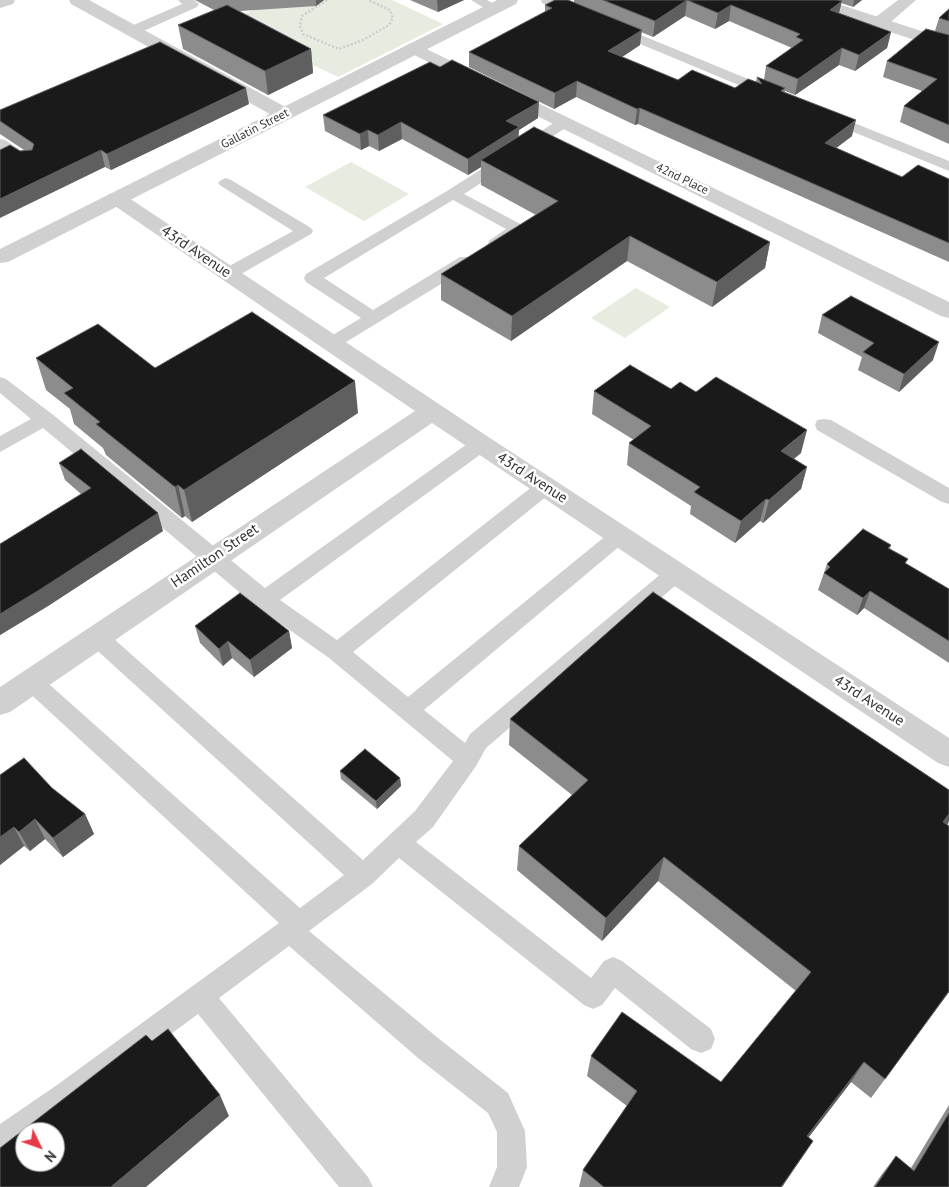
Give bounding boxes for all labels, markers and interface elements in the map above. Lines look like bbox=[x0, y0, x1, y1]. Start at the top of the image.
street label: Gallatin Street bbox=[219, 106, 291, 152]
street label: 42nd Place bbox=[653, 160, 711, 198]
street label: 43rd Avenue bbox=[158, 222, 234, 282]
street label: 43rd Avenue bbox=[493, 449, 571, 507]
street label: Hamilton Street bbox=[168, 520, 262, 592]
street label: 43rd Avenue bbox=[830, 672, 908, 730]
north arrow bbox=[15, 1122, 65, 1172]
text: N bbox=[41, 1147, 60, 1166]

